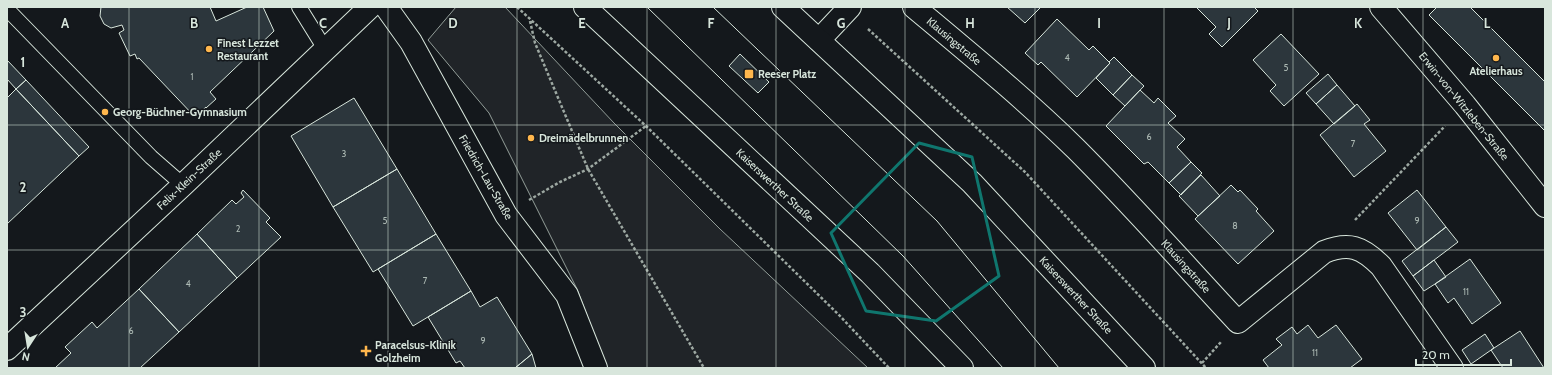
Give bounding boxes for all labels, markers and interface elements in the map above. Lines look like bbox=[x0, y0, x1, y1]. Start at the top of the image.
street label: Klausingstraße bbox=[924, 14, 985, 68]
text: A bbox=[61, 15, 70, 31]
text: B bbox=[190, 15, 198, 31]
text: C bbox=[319, 15, 327, 31]
text: D bbox=[448, 15, 458, 31]
text: E bbox=[578, 15, 586, 31]
text: F bbox=[708, 15, 715, 31]
text: G bbox=[837, 15, 846, 31]
text: H bbox=[965, 15, 975, 31]
text: I bbox=[1097, 15, 1101, 31]
text: J bbox=[1226, 15, 1231, 31]
text: K bbox=[1354, 15, 1363, 31]
text: L bbox=[1484, 15, 1491, 31]
place label: Finest Lezzet Restaurant bbox=[217, 36, 279, 63]
marker: Finest Lezzet Restaurant bbox=[204, 44, 214, 54]
street label: Erwin-von-Witzleben-Straße bbox=[1416, 49, 1512, 163]
house number: 4 bbox=[1064, 52, 1070, 63]
marker: Atelierhaus bbox=[1491, 53, 1501, 63]
text: 1 bbox=[21, 54, 25, 70]
house number: 5 bbox=[1284, 62, 1289, 73]
place label: Atelierhaus bbox=[1469, 64, 1523, 78]
place label: Reeser Platz bbox=[758, 67, 817, 81]
marker: Reeser Platz bbox=[743, 68, 755, 80]
house number: 1 bbox=[191, 71, 194, 82]
place label: Georg-Büchner-Gymnasium bbox=[113, 105, 247, 119]
marker: Georg-Büchner-Gymnasium bbox=[100, 107, 110, 117]
place label: Dreimädelbrunnen bbox=[539, 131, 628, 145]
house number: 6 bbox=[1146, 131, 1152, 142]
street label: Friedrich-Lau-Straße bbox=[456, 132, 516, 222]
marker: Dreimädelbrunnen bbox=[526, 133, 536, 143]
house number: 7 bbox=[1351, 138, 1356, 149]
street label: Felix-Klein-Straße bbox=[154, 145, 225, 213]
street label: Kaiserswerther Straße bbox=[733, 145, 817, 225]
house number: 3 bbox=[342, 148, 347, 159]
text: 2 bbox=[20, 179, 27, 195]
house number: 5 bbox=[383, 215, 388, 226]
house number: 9 bbox=[1414, 215, 1420, 226]
house number: 8 bbox=[1232, 220, 1238, 231]
house number: 2 bbox=[236, 223, 241, 234]
street label: Klausingstraße bbox=[1158, 236, 1214, 296]
street label: Kaiserswerther Straße bbox=[1036, 253, 1116, 337]
house number: 7 bbox=[423, 275, 428, 286]
house number: 4 bbox=[185, 278, 191, 289]
house number: 11 bbox=[1463, 286, 1469, 297]
text: 3 bbox=[19, 304, 27, 320]
house number: 6 bbox=[128, 325, 134, 336]
north arrow bbox=[8, 327, 48, 367]
house number: 9 bbox=[480, 335, 486, 346]
place label: Paracelsus-Klinik Golzheim bbox=[375, 338, 457, 365]
scale bar bbox=[1416, 341, 1511, 367]
marker: Paracelsus-Klinik Golzheim bbox=[360, 345, 372, 357]
house number: 11 bbox=[1312, 347, 1318, 358]
text: 20 m bbox=[1422, 347, 1450, 362]
text: N bbox=[21, 349, 31, 364]

